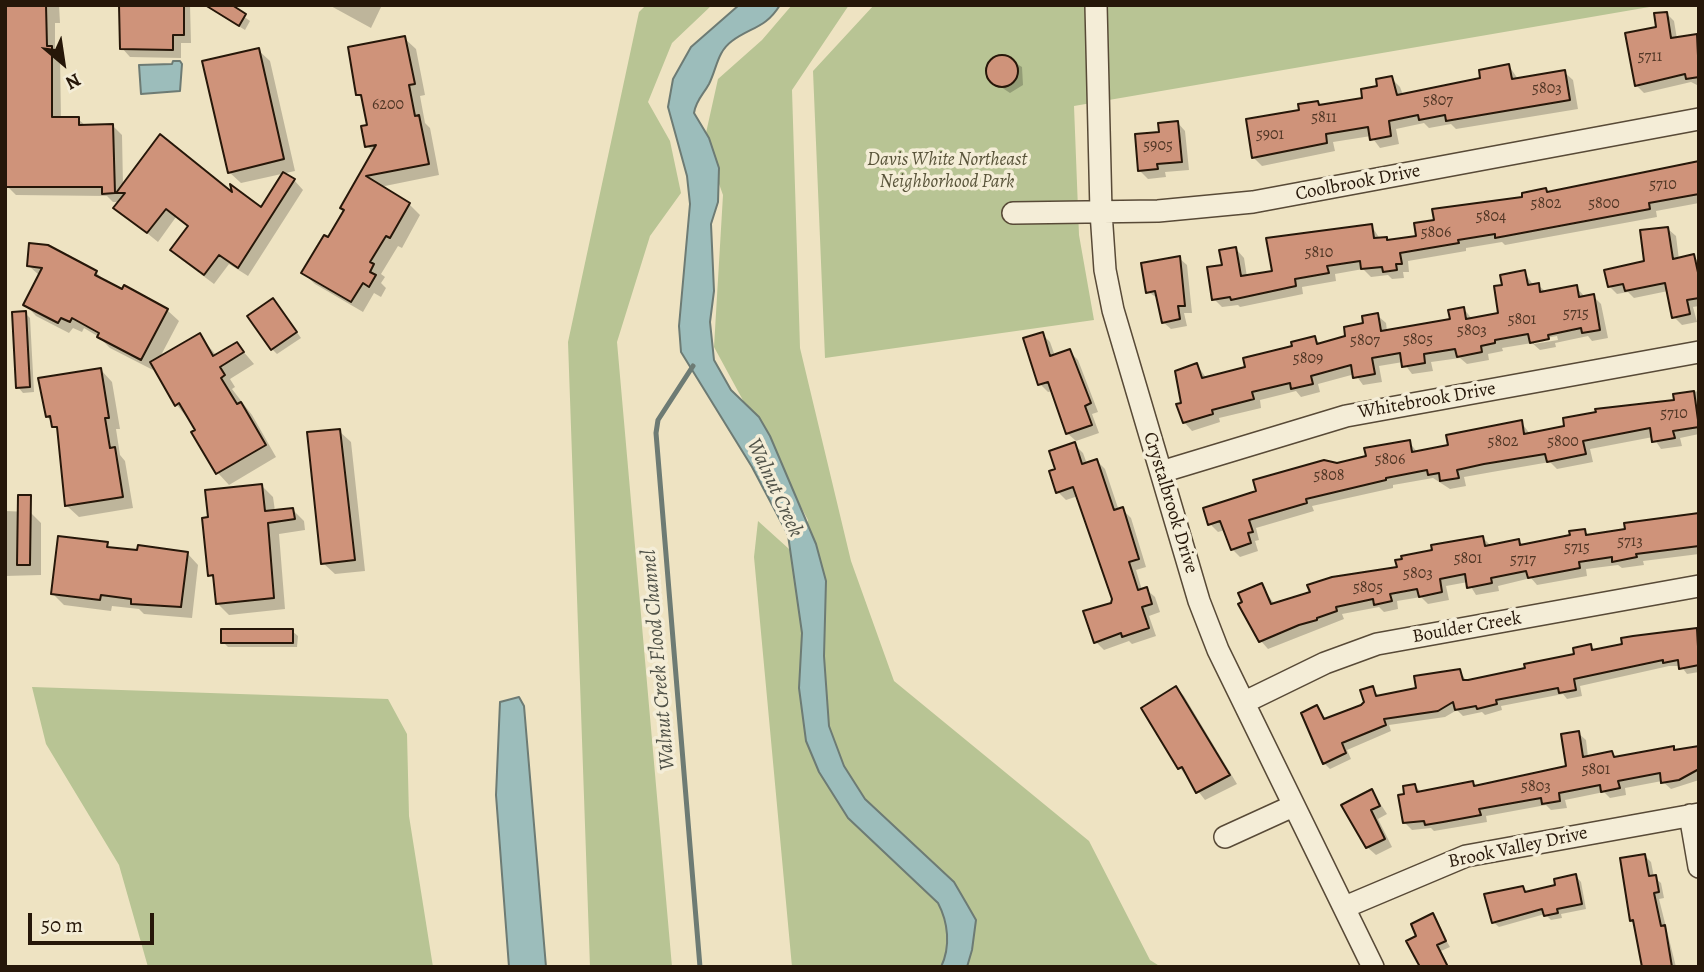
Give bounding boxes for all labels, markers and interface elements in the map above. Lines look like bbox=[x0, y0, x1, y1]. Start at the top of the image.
north arrow bbox=[28, 28, 98, 98]
house number: 5711 bbox=[1638, 47, 1662, 67]
text: N bbox=[61, 67, 86, 96]
house number: 5803 bbox=[1532, 79, 1562, 99]
house number: 5807 bbox=[1423, 91, 1453, 111]
house number: 6200 bbox=[372, 95, 404, 115]
house number: 5811 bbox=[1311, 108, 1337, 128]
house number: 5901 bbox=[1256, 125, 1284, 145]
house number: 5905 bbox=[1143, 136, 1173, 156]
park label: Davis White Northeast Neighborhood Park bbox=[867, 149, 1027, 193]
street label: Coolbrook Drive bbox=[1294, 160, 1422, 206]
house number: 5710 bbox=[1649, 175, 1677, 195]
house number: 5802 bbox=[1531, 194, 1561, 214]
house number: 5800 bbox=[1588, 194, 1620, 214]
house number: 5804 bbox=[1476, 207, 1506, 227]
house number: 5806 bbox=[1421, 223, 1451, 243]
house number: 5810 bbox=[1305, 243, 1333, 263]
house number: 5715 bbox=[1563, 304, 1589, 324]
house number: 5801 bbox=[1508, 310, 1536, 330]
house number: 5803 bbox=[1457, 321, 1487, 341]
house number: 5805 bbox=[1403, 330, 1433, 350]
house number: 5807 bbox=[1350, 331, 1380, 351]
house number: 5809 bbox=[1293, 349, 1323, 369]
street label: Whitebrook Drive bbox=[1356, 378, 1498, 424]
house number: 5710 bbox=[1660, 404, 1688, 424]
street label: Crystalbrook Drive bbox=[1138, 430, 1202, 576]
house number: 5802 bbox=[1488, 432, 1518, 452]
house number: 5800 bbox=[1547, 432, 1579, 452]
water label: Walnut Creek bbox=[740, 435, 808, 541]
house number: 5806 bbox=[1375, 450, 1405, 470]
house number: 5808 bbox=[1314, 466, 1344, 486]
house number: 5713 bbox=[1617, 532, 1643, 552]
house number: 5715 bbox=[1564, 538, 1590, 558]
water label: Walnut Creek Flood Channel bbox=[637, 549, 681, 771]
house number: 5801 bbox=[1454, 549, 1482, 569]
house number: 5717 bbox=[1510, 550, 1536, 570]
house number: 5803 bbox=[1403, 564, 1433, 584]
house number: 5805 bbox=[1353, 578, 1383, 598]
street label: Boulder Creek bbox=[1411, 607, 1523, 649]
house number: 5801 bbox=[1582, 760, 1610, 780]
house number: 5803 bbox=[1521, 777, 1551, 797]
street label: Brook Valley Drive bbox=[1446, 822, 1590, 874]
scale bar bbox=[32, 898, 158, 942]
text: 50 m bbox=[41, 911, 83, 939]

